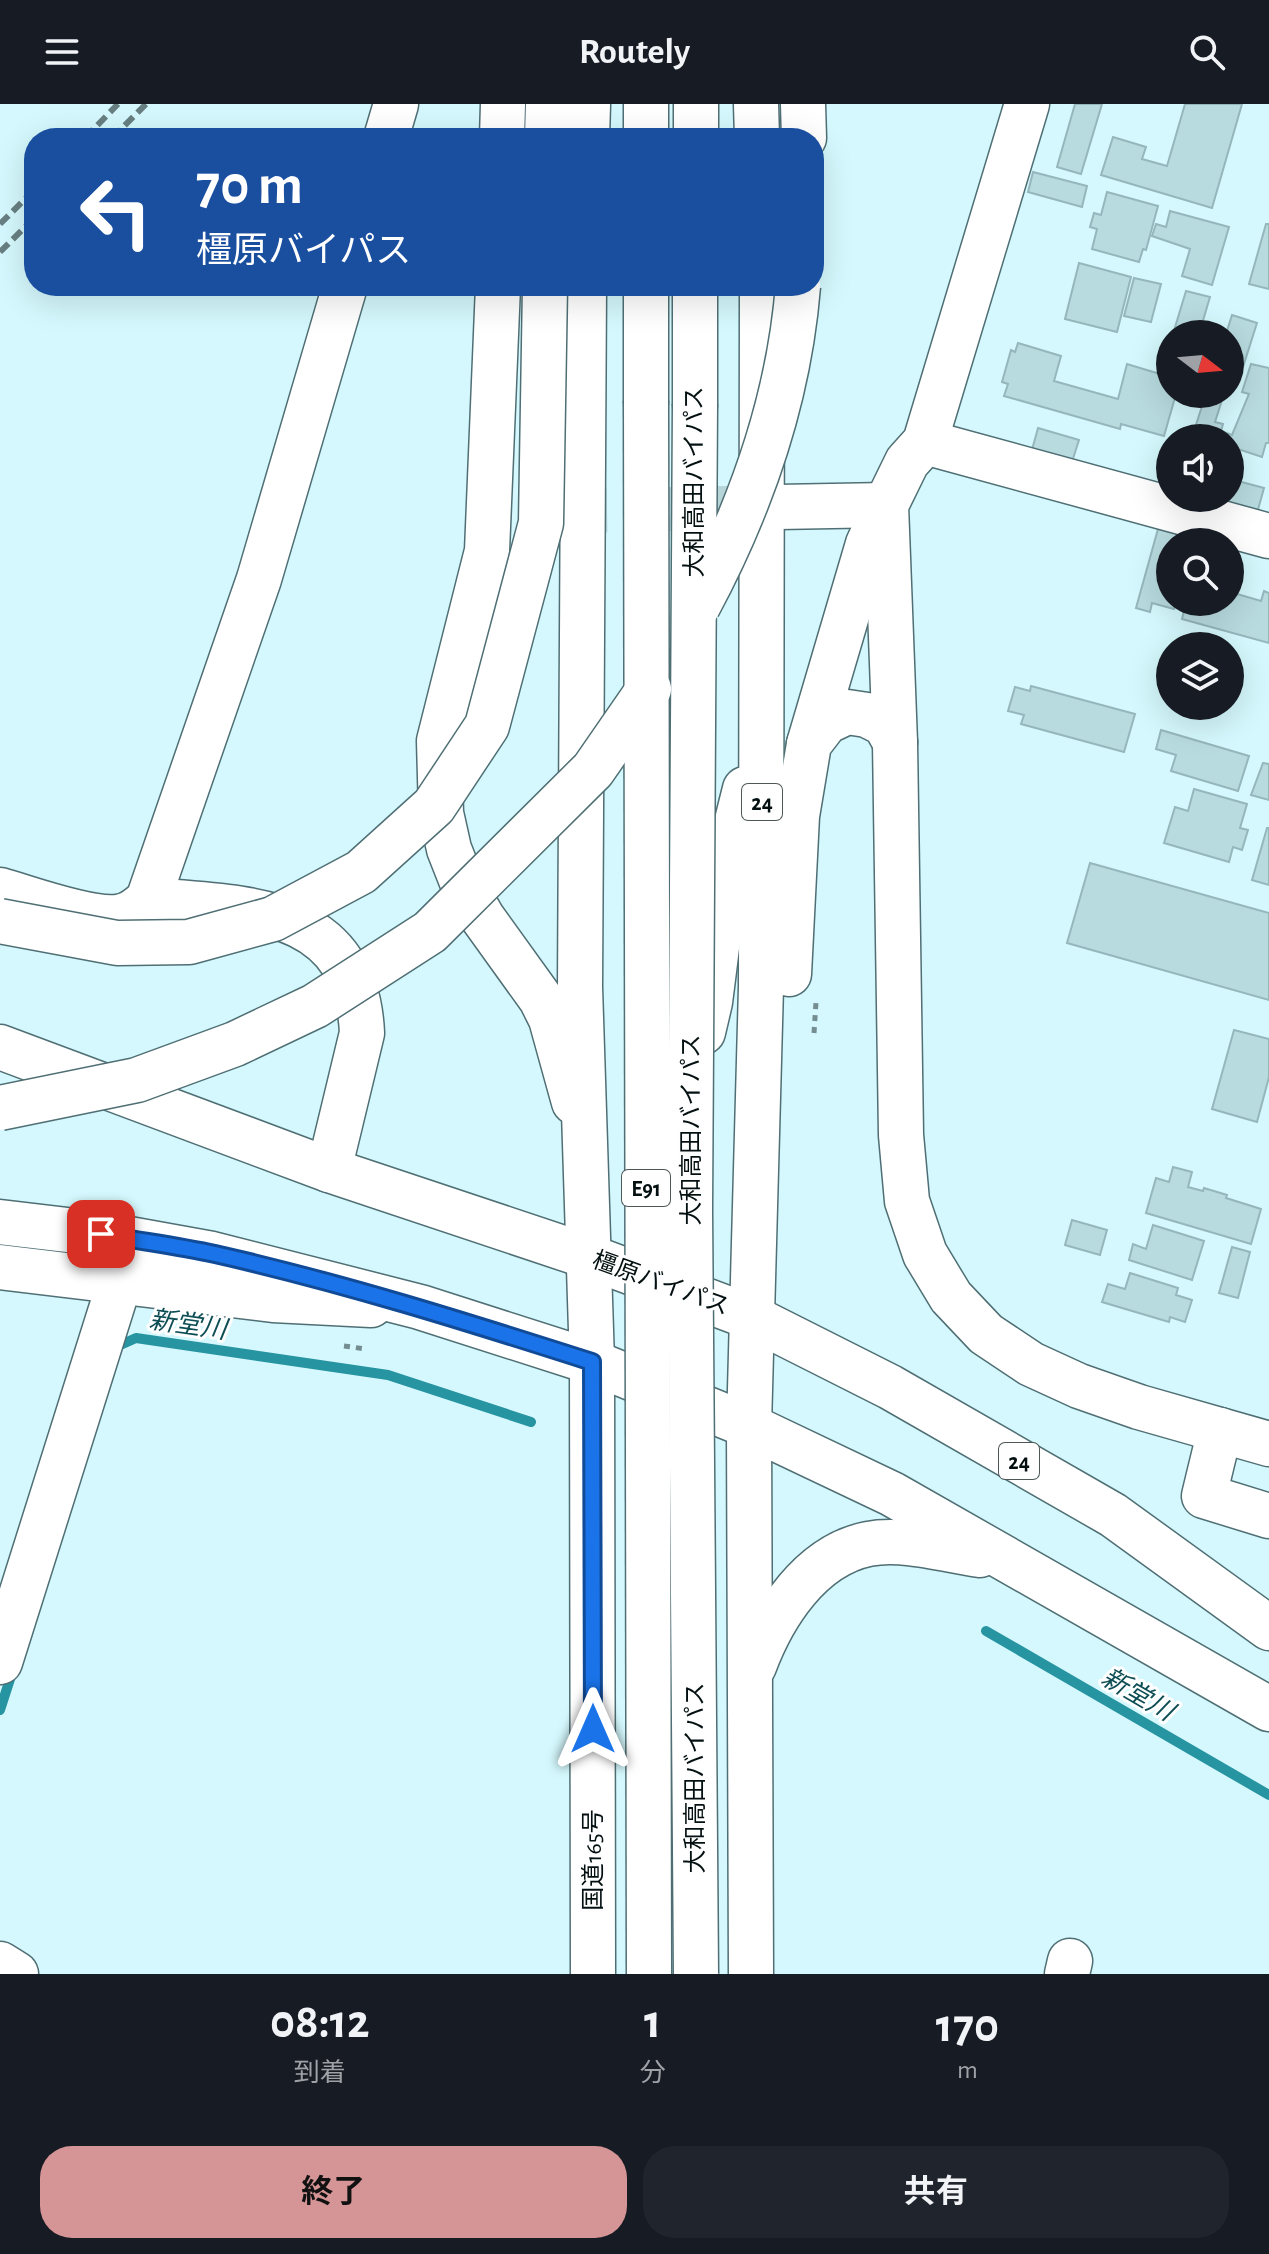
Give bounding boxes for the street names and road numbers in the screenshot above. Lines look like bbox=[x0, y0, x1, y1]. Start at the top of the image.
street label: 大和高田バイパス bbox=[681, 386, 707, 578]
road number: 24 bbox=[742, 784, 782, 820]
street label: 大和高田バイパス bbox=[678, 1034, 704, 1226]
road number: E91 bbox=[622, 1170, 670, 1206]
street label: 橿原バイパス bbox=[589, 1246, 733, 1320]
road number: 24 bbox=[999, 1443, 1039, 1479]
street label: 大和高田バイパス bbox=[682, 1682, 708, 1874]
street label: 国道165号 bbox=[580, 1809, 606, 1911]

